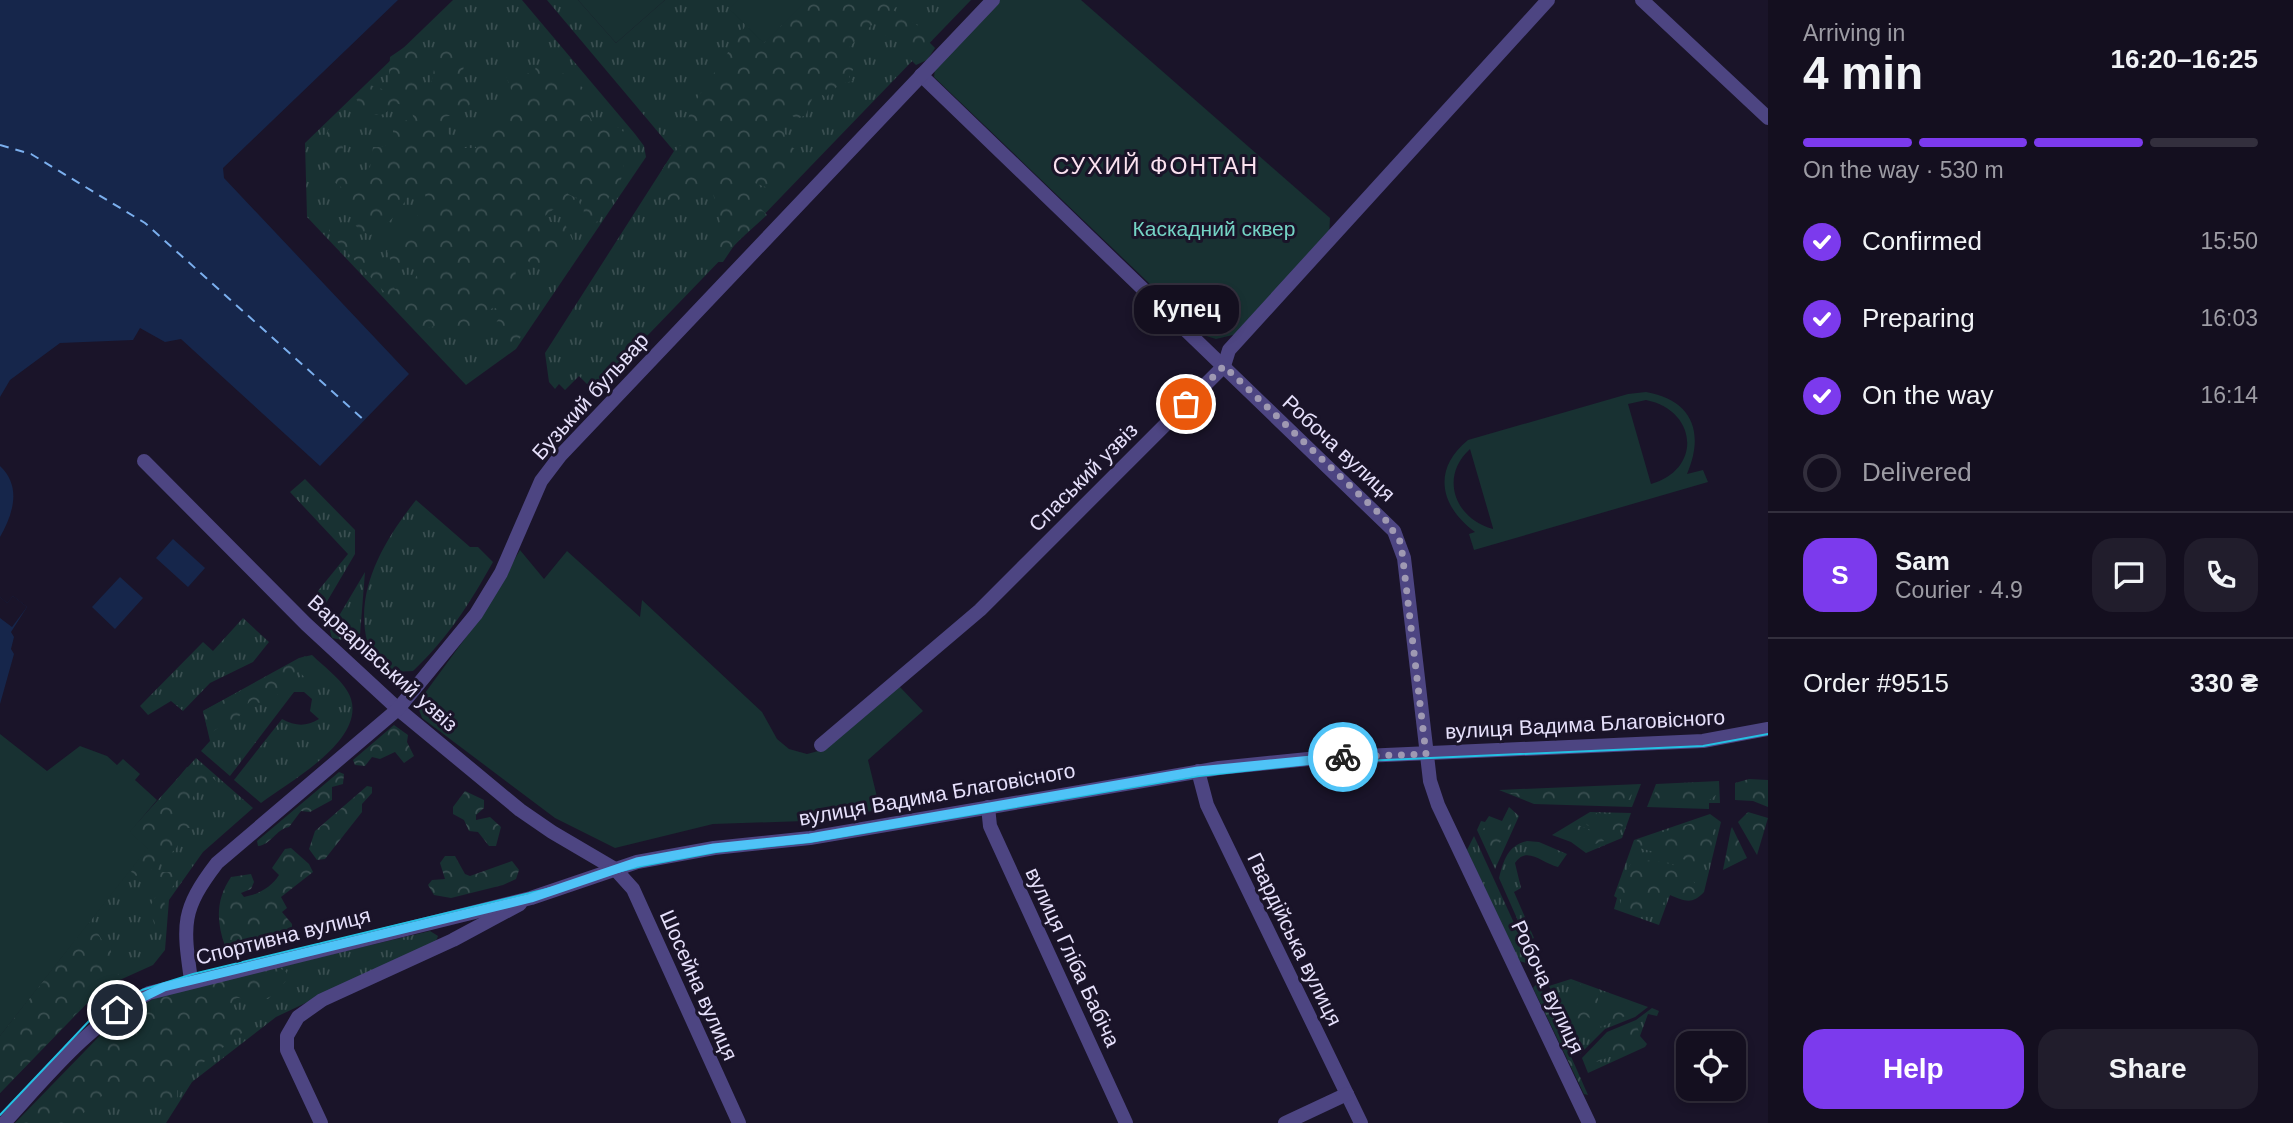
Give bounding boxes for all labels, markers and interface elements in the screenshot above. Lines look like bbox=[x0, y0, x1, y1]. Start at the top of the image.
text: Arriving in bbox=[1803, 20, 1905, 46]
text: 16:20–16:25 bbox=[2111, 44, 2258, 74]
text: 4 min bbox=[1803, 47, 1923, 99]
district label: СУХИЙ ФОНТАН bbox=[1053, 152, 1259, 179]
text: On the way · 530 m bbox=[1803, 157, 2004, 183]
park label: Каскадний сквер bbox=[1133, 217, 1295, 240]
icon: check bbox=[1803, 223, 1841, 261]
text: Confirmed bbox=[1862, 226, 1982, 256]
text: 15:50 bbox=[2200, 228, 2258, 254]
callout: Купец bbox=[1134, 285, 1238, 334]
text: Купец bbox=[1153, 296, 1220, 322]
icon: check bbox=[1803, 300, 1841, 338]
text: Preparing bbox=[1862, 303, 1975, 333]
text: 16:03 bbox=[2200, 305, 2258, 331]
street label: Бузький бульвар bbox=[527, 328, 653, 464]
pin bbox=[1156, 374, 1216, 434]
icon: check bbox=[1803, 377, 1841, 415]
text: On the way bbox=[1862, 380, 1994, 410]
text: 16:14 bbox=[2200, 382, 2258, 408]
icon: bag bbox=[1167, 385, 1205, 423]
street label: Робоча вулиця bbox=[1278, 390, 1400, 506]
street label: Спаський узвіз bbox=[1024, 418, 1142, 536]
text: Delivered bbox=[1862, 457, 1972, 487]
button: chat bbox=[2092, 538, 2166, 612]
button: phone bbox=[2184, 538, 2258, 612]
text: Sam bbox=[1895, 546, 1950, 576]
text: S bbox=[1831, 560, 1849, 590]
text: Courier · 4.9 bbox=[1895, 577, 2023, 603]
street label: Варварівський узвіз bbox=[304, 590, 462, 736]
text: Order #9515 bbox=[1803, 668, 1949, 698]
text: 330 ₴ bbox=[2190, 668, 2258, 698]
street label: вулиця Вадима Благовісного bbox=[1444, 705, 1726, 743]
courier bbox=[1308, 722, 1378, 792]
icon: bike bbox=[1324, 738, 1362, 776]
street label: вулиця Вадима Благовісного bbox=[797, 758, 1077, 830]
street label: Гвардійська вулиця bbox=[1243, 849, 1347, 1029]
street label: вулиця Гліба Бабіча bbox=[1021, 864, 1125, 1050]
street label: Спортивна вулиця bbox=[193, 903, 373, 969]
street label: Шосейна вулиця bbox=[656, 906, 742, 1064]
street label: Робоча вулиця bbox=[1507, 917, 1589, 1057]
pin bbox=[87, 980, 147, 1040]
icon: home bbox=[98, 991, 136, 1029]
button: Help bbox=[1803, 1029, 2024, 1109]
button: Share bbox=[2038, 1029, 2258, 1109]
map controls bbox=[1676, 1031, 1746, 1101]
button: locate bbox=[1676, 1031, 1746, 1101]

